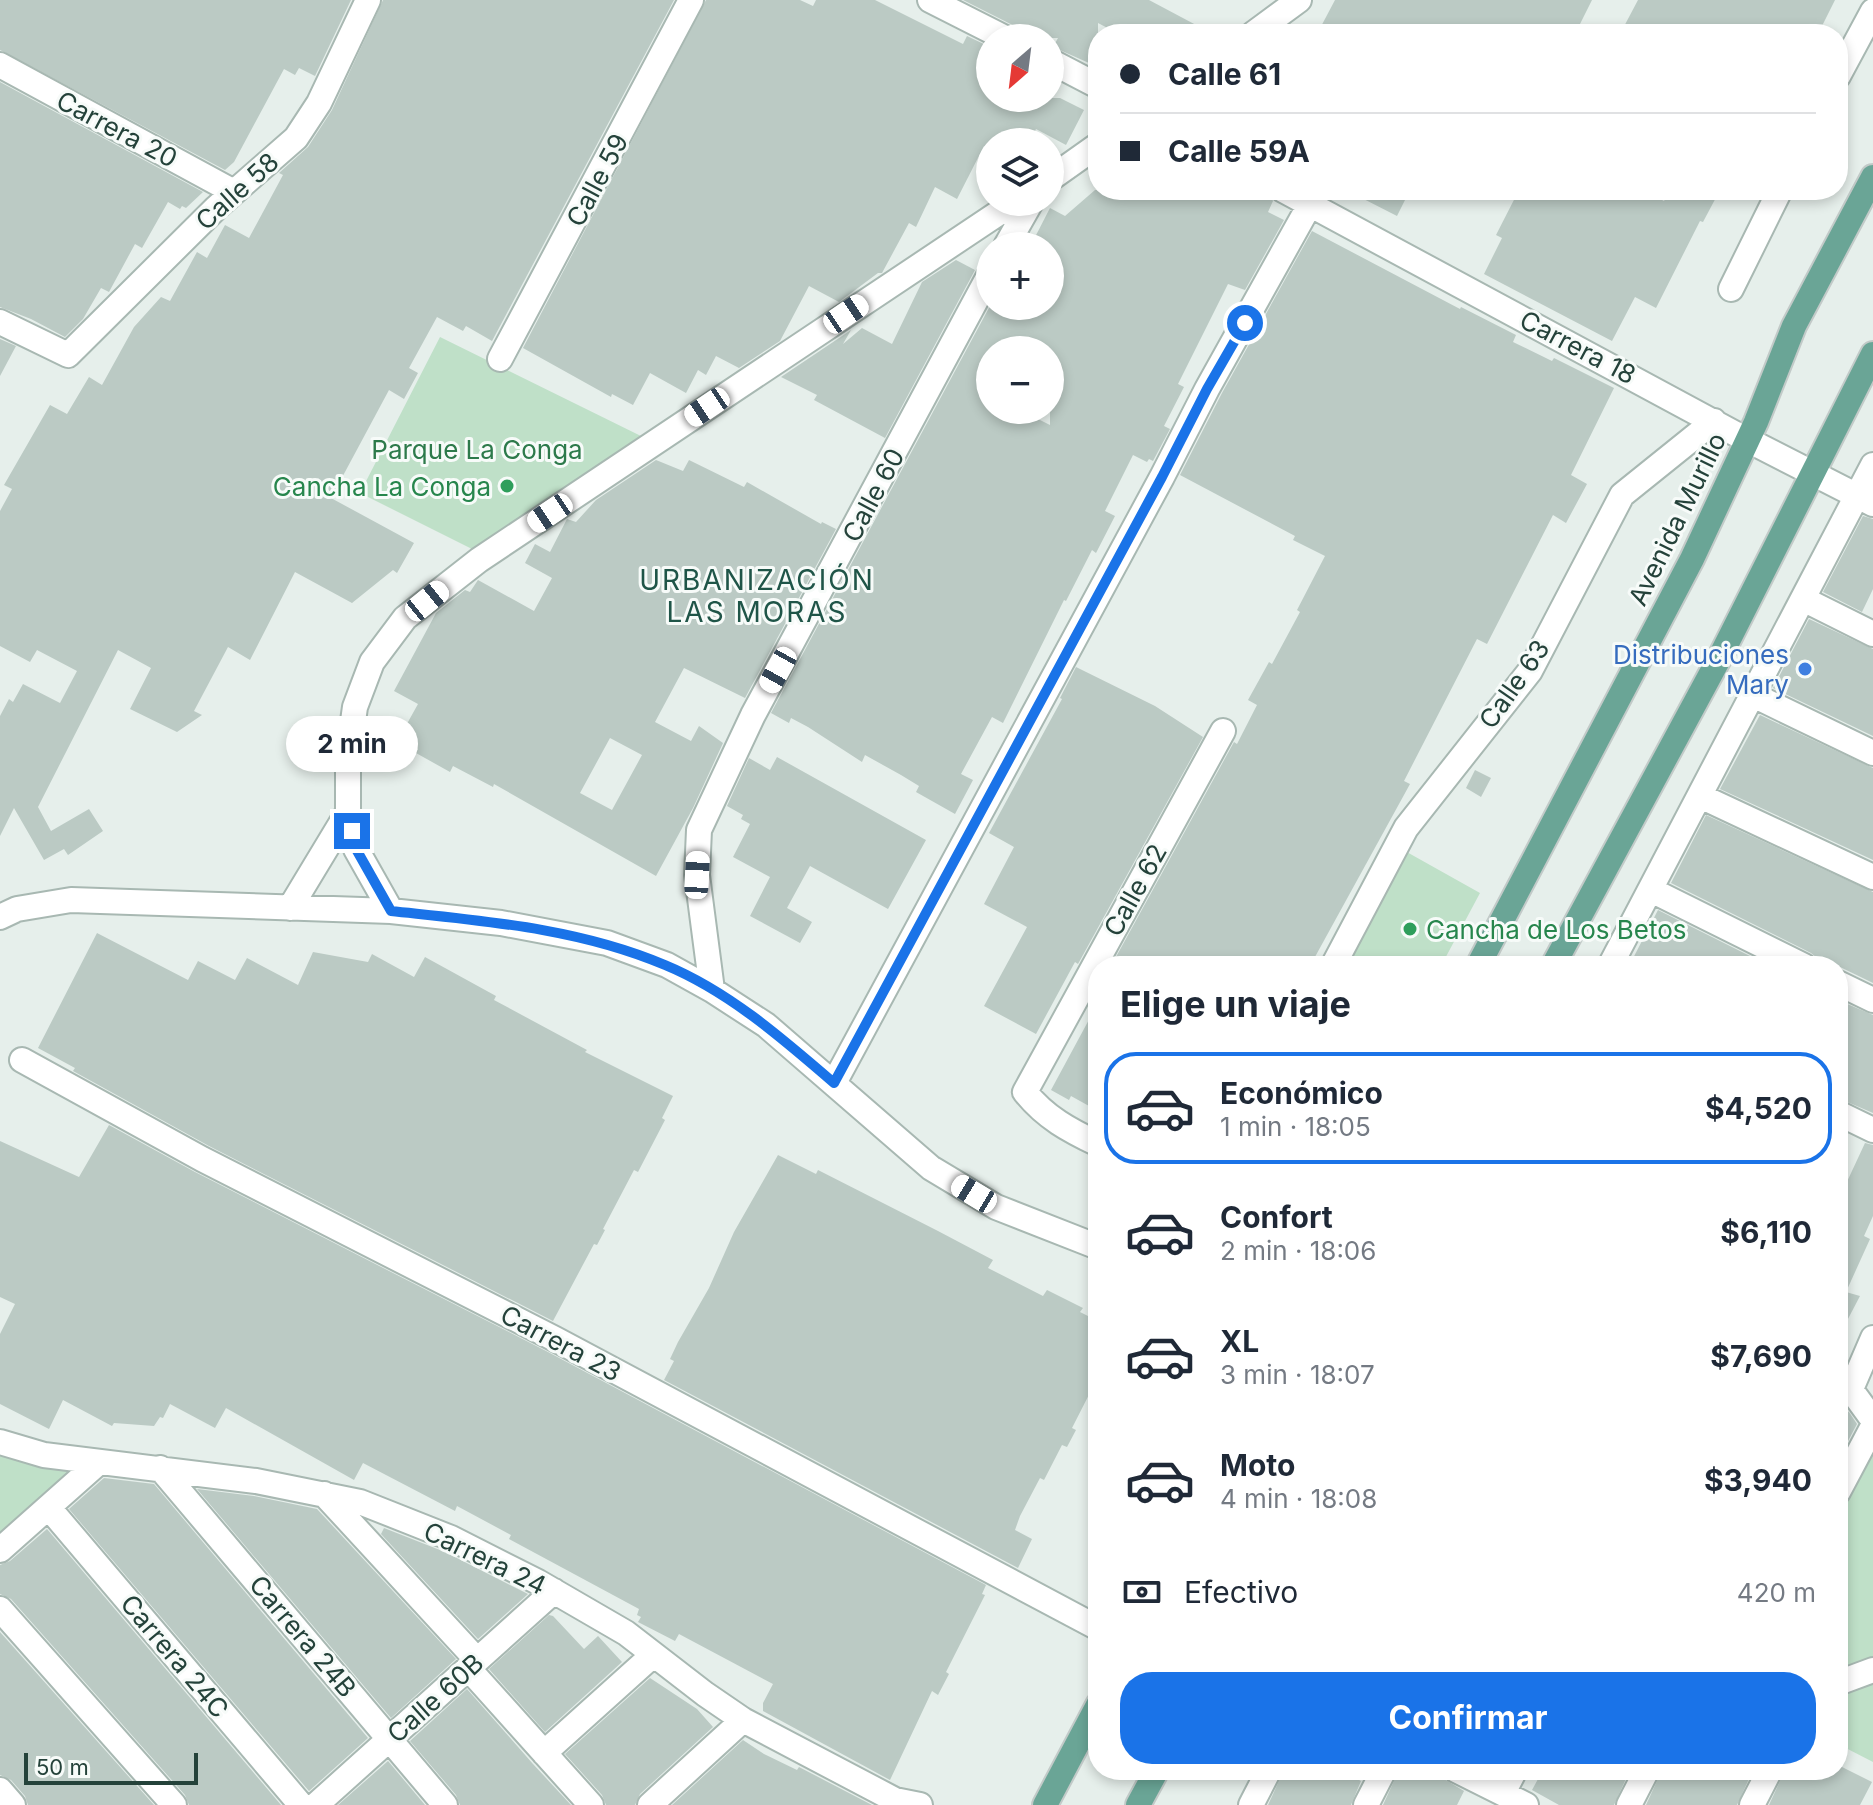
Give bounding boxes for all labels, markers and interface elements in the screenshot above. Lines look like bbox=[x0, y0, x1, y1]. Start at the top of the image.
north arrow bbox=[976, 24, 1064, 112]
map controls bbox=[976, 24, 1064, 424]
text: Calle 61 bbox=[1168, 56, 1281, 92]
street label: Carrera 20 bbox=[51, 84, 183, 174]
street label: Calle 59 bbox=[560, 128, 634, 232]
button: layers bbox=[976, 128, 1064, 216]
text: Calle 59A bbox=[1168, 133, 1310, 169]
street label: Calle 58 bbox=[189, 146, 285, 236]
button: + bbox=[976, 232, 1064, 320]
car bbox=[819, 291, 873, 337]
street label: Carrera 18 bbox=[1515, 304, 1641, 390]
route start bbox=[1227, 305, 1263, 341]
button: − bbox=[976, 336, 1064, 424]
car bbox=[680, 384, 734, 430]
street label: Avenida Murillo bbox=[1622, 428, 1732, 610]
park label: Parque La Conga bbox=[371, 434, 583, 465]
street label: Calle 60 bbox=[836, 443, 910, 547]
place label: Cancha La Conga bbox=[273, 471, 491, 502]
marker: Cancha La Conga bbox=[498, 477, 516, 495]
car bbox=[523, 490, 577, 536]
district label: URBANIZACIÓN LAS MORAS bbox=[639, 563, 875, 629]
car bbox=[401, 577, 453, 625]
street label: Calle 63 bbox=[1472, 634, 1556, 734]
place label: Distribuciones Mary bbox=[1613, 639, 1789, 700]
car bbox=[756, 643, 800, 697]
marker: Distribuciones Mary bbox=[1796, 660, 1814, 678]
callout: 2 min bbox=[286, 715, 418, 771]
text: 2 min bbox=[317, 728, 387, 759]
route end bbox=[334, 813, 370, 849]
street label: Calle 62 bbox=[1097, 838, 1173, 942]
car bbox=[684, 850, 710, 900]
place label: Cancha de Los Betos bbox=[1426, 914, 1687, 945]
marker: Cancha de Los Betos bbox=[1401, 920, 1419, 938]
text: Elige un viaje bbox=[1120, 982, 1351, 1026]
icon: car bbox=[1124, 1072, 1196, 1144]
text: Económico bbox=[1220, 1075, 1383, 1111]
text: $4,520 bbox=[1705, 1090, 1812, 1126]
text: 1 min · 18:05 bbox=[1220, 1111, 1371, 1142]
car bbox=[947, 1171, 1001, 1217]
icon: car bbox=[1124, 1196, 1196, 1268]
text: Confort bbox=[1220, 1199, 1333, 1235]
text: $6,110 bbox=[1720, 1214, 1812, 1250]
text: 2 min · 18:06 bbox=[1220, 1235, 1376, 1266]
street label: Carrera 23 bbox=[495, 1298, 627, 1388]
icon: car bbox=[1124, 1320, 1196, 1392]
text: XL bbox=[1220, 1323, 1259, 1359]
text: $7,690 bbox=[1710, 1338, 1812, 1374]
text: 3 min · 18:07 bbox=[1220, 1359, 1375, 1390]
icon: car bbox=[1124, 1444, 1196, 1516]
text: Moto bbox=[1220, 1447, 1295, 1483]
text: $3,940 bbox=[1704, 1462, 1812, 1498]
text: 4 min · 18:08 bbox=[1220, 1483, 1377, 1514]
street label: Carrera 24 bbox=[419, 1515, 551, 1601]
street label: Carrera 24B bbox=[243, 1569, 363, 1703]
icon: cash bbox=[1120, 1570, 1164, 1614]
text: Efectivo bbox=[1184, 1574, 1298, 1610]
text: 420 m bbox=[1737, 1577, 1816, 1608]
street label: Carrera 24C bbox=[115, 1588, 235, 1724]
street label: Calle 60B bbox=[381, 1647, 489, 1749]
button: Confirmar bbox=[1120, 1672, 1816, 1764]
scale bar bbox=[24, 1749, 198, 1785]
text: 50 m bbox=[36, 1754, 89, 1780]

